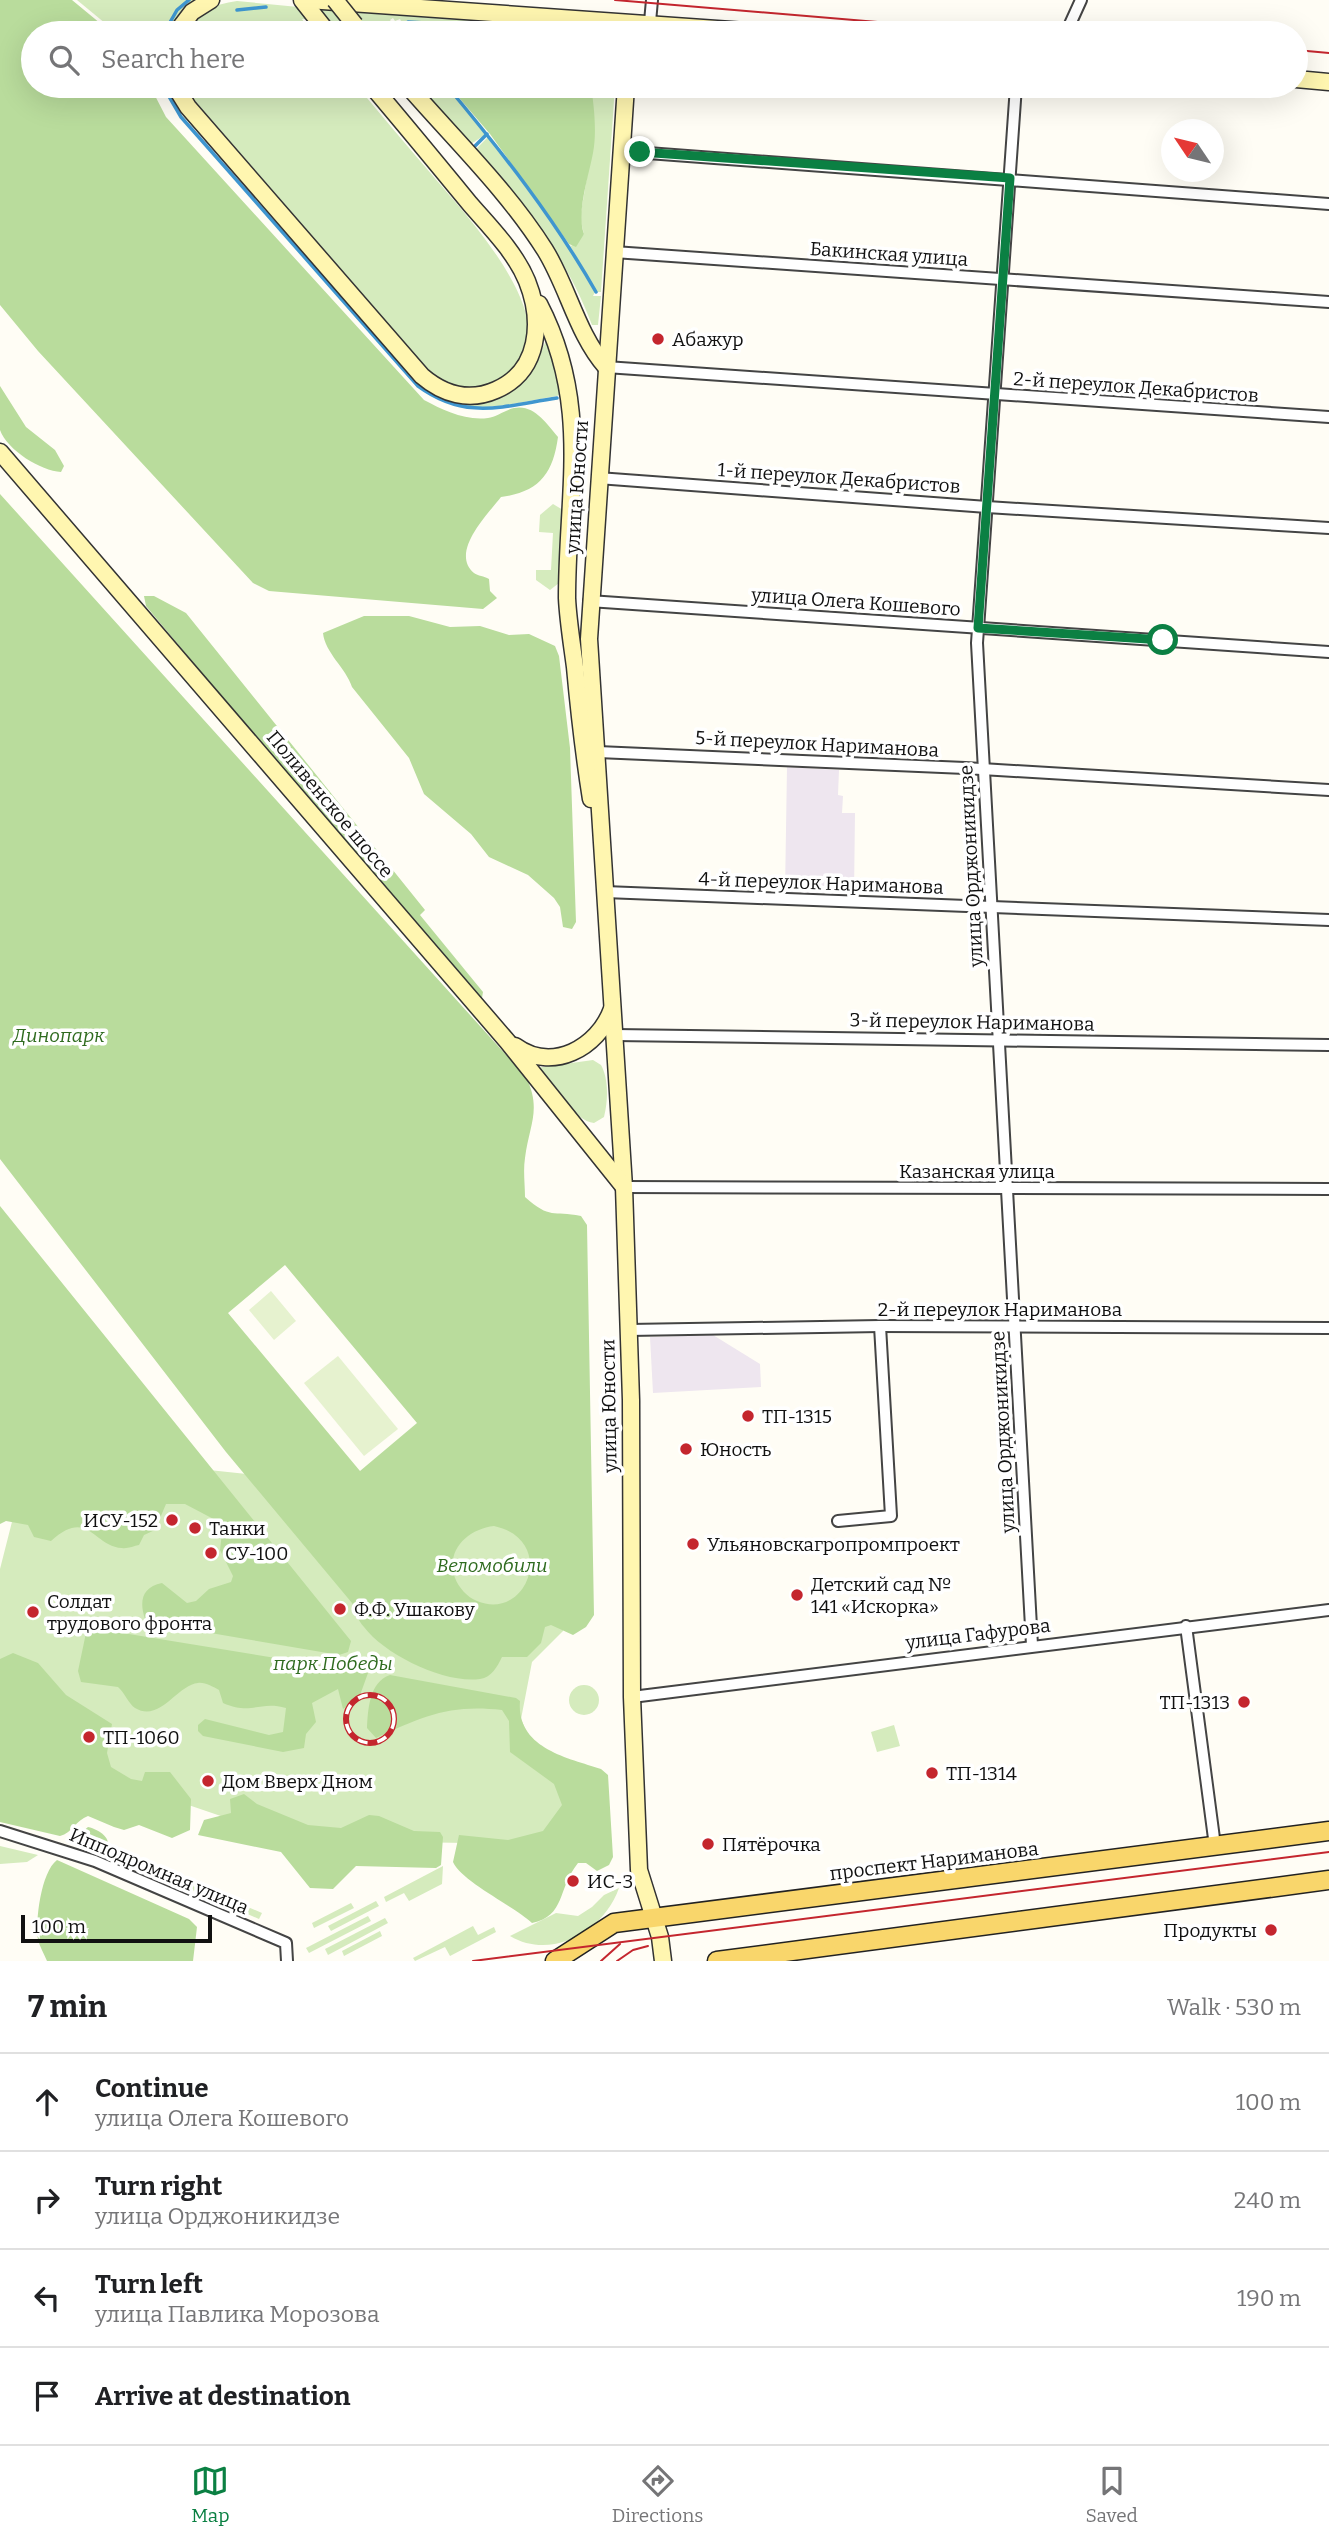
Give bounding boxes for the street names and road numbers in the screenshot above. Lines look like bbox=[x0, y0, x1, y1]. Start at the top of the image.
street label: Бакинская улица bbox=[809, 237, 970, 271]
street label: 2-й переулок Декабристов bbox=[1013, 367, 1259, 407]
street label: улица Юности bbox=[561, 419, 593, 556]
street label: 1-й переулок Декабристов bbox=[717, 458, 961, 498]
street label: улица Олега Кошевого bbox=[750, 583, 962, 621]
street label: Поливенское шоссе bbox=[262, 726, 398, 882]
street label: 5-й переулок Нариманова bbox=[694, 726, 940, 762]
street label: улица Орджоникидзе bbox=[954, 764, 988, 969]
street label: 4-й переулок Нариманова bbox=[698, 867, 945, 899]
street label: 3-й переулок Нариманова bbox=[849, 1008, 1095, 1036]
street label: Казанская улица bbox=[899, 1160, 1056, 1183]
street label: 2-й переулок Нариманова bbox=[878, 1298, 1123, 1321]
street label: улица Орджоникидзе bbox=[986, 1330, 1020, 1535]
street label: улица Юности bbox=[596, 1339, 622, 1474]
street label: улица Гафурова bbox=[903, 1614, 1052, 1654]
street label: Ипподромная улица bbox=[66, 1823, 253, 1919]
street label: проспект Нариманова bbox=[828, 1837, 1040, 1885]

